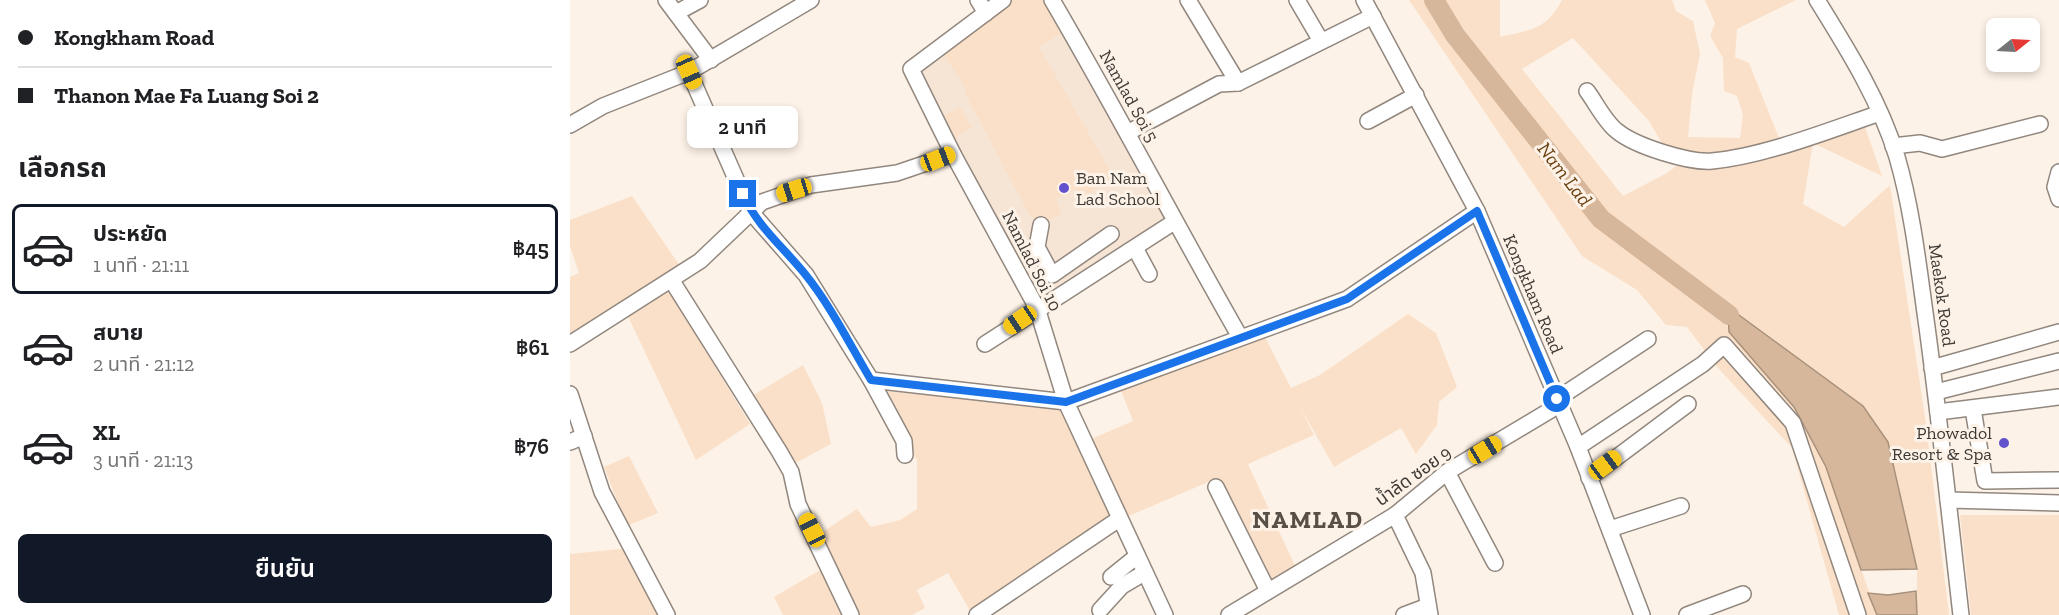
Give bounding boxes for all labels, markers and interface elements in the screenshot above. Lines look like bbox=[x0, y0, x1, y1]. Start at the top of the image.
north arrow bbox=[1986, 18, 2040, 72]
map controls bbox=[1986, 18, 2040, 72]
text: Kongkham Road bbox=[54, 24, 214, 51]
street label: Namlad Soi 5 bbox=[1095, 46, 1163, 146]
car bbox=[673, 52, 705, 92]
text: Thanon Mae Fa Luang Soi 2 bbox=[54, 82, 319, 109]
callout: 2 นาที bbox=[688, 107, 798, 149]
text: 2 นาที bbox=[718, 115, 767, 139]
water label: Nam Lad bbox=[1533, 137, 1597, 211]
car bbox=[918, 144, 958, 174]
text: เลือกรถ bbox=[18, 152, 107, 184]
place label: Ban Nam Lad School bbox=[1076, 167, 1160, 210]
car bbox=[774, 176, 814, 204]
route end bbox=[729, 180, 756, 207]
marker: Ban Nam Lad School bbox=[1057, 181, 1071, 195]
street label: Namlad Soi 10 bbox=[997, 207, 1067, 315]
text: ประหยัด bbox=[93, 220, 168, 247]
icon: car bbox=[21, 222, 75, 276]
street label: Kongkham Road bbox=[1498, 231, 1568, 357]
text: ฿45 bbox=[513, 235, 549, 262]
street label: Maekok Road bbox=[1924, 242, 1960, 348]
text: 1 นาที · 21:11 bbox=[93, 253, 189, 277]
car bbox=[1000, 302, 1040, 338]
text: สบาย bbox=[93, 319, 143, 346]
icon: car bbox=[21, 321, 75, 375]
text: ฿61 bbox=[516, 334, 549, 361]
text: 2 นาที · 21:12 bbox=[93, 352, 194, 376]
route start bbox=[1543, 385, 1570, 412]
text: XL bbox=[93, 419, 120, 446]
icon: car bbox=[21, 420, 75, 474]
place label: Phowadol Resort & Spa bbox=[1892, 422, 1992, 465]
text: ฿76 bbox=[514, 433, 549, 460]
car bbox=[1465, 433, 1505, 467]
marker: Phowadol Resort & Spa bbox=[1997, 436, 2011, 450]
street label: น้ำลัด ซอย 9 bbox=[1370, 439, 1455, 511]
car bbox=[1585, 447, 1625, 483]
text: 3 นาที · 21:13 bbox=[93, 448, 193, 472]
district label: NAMLAD bbox=[1252, 505, 1364, 534]
car bbox=[796, 510, 828, 550]
button: ยืนยัน bbox=[18, 534, 552, 603]

